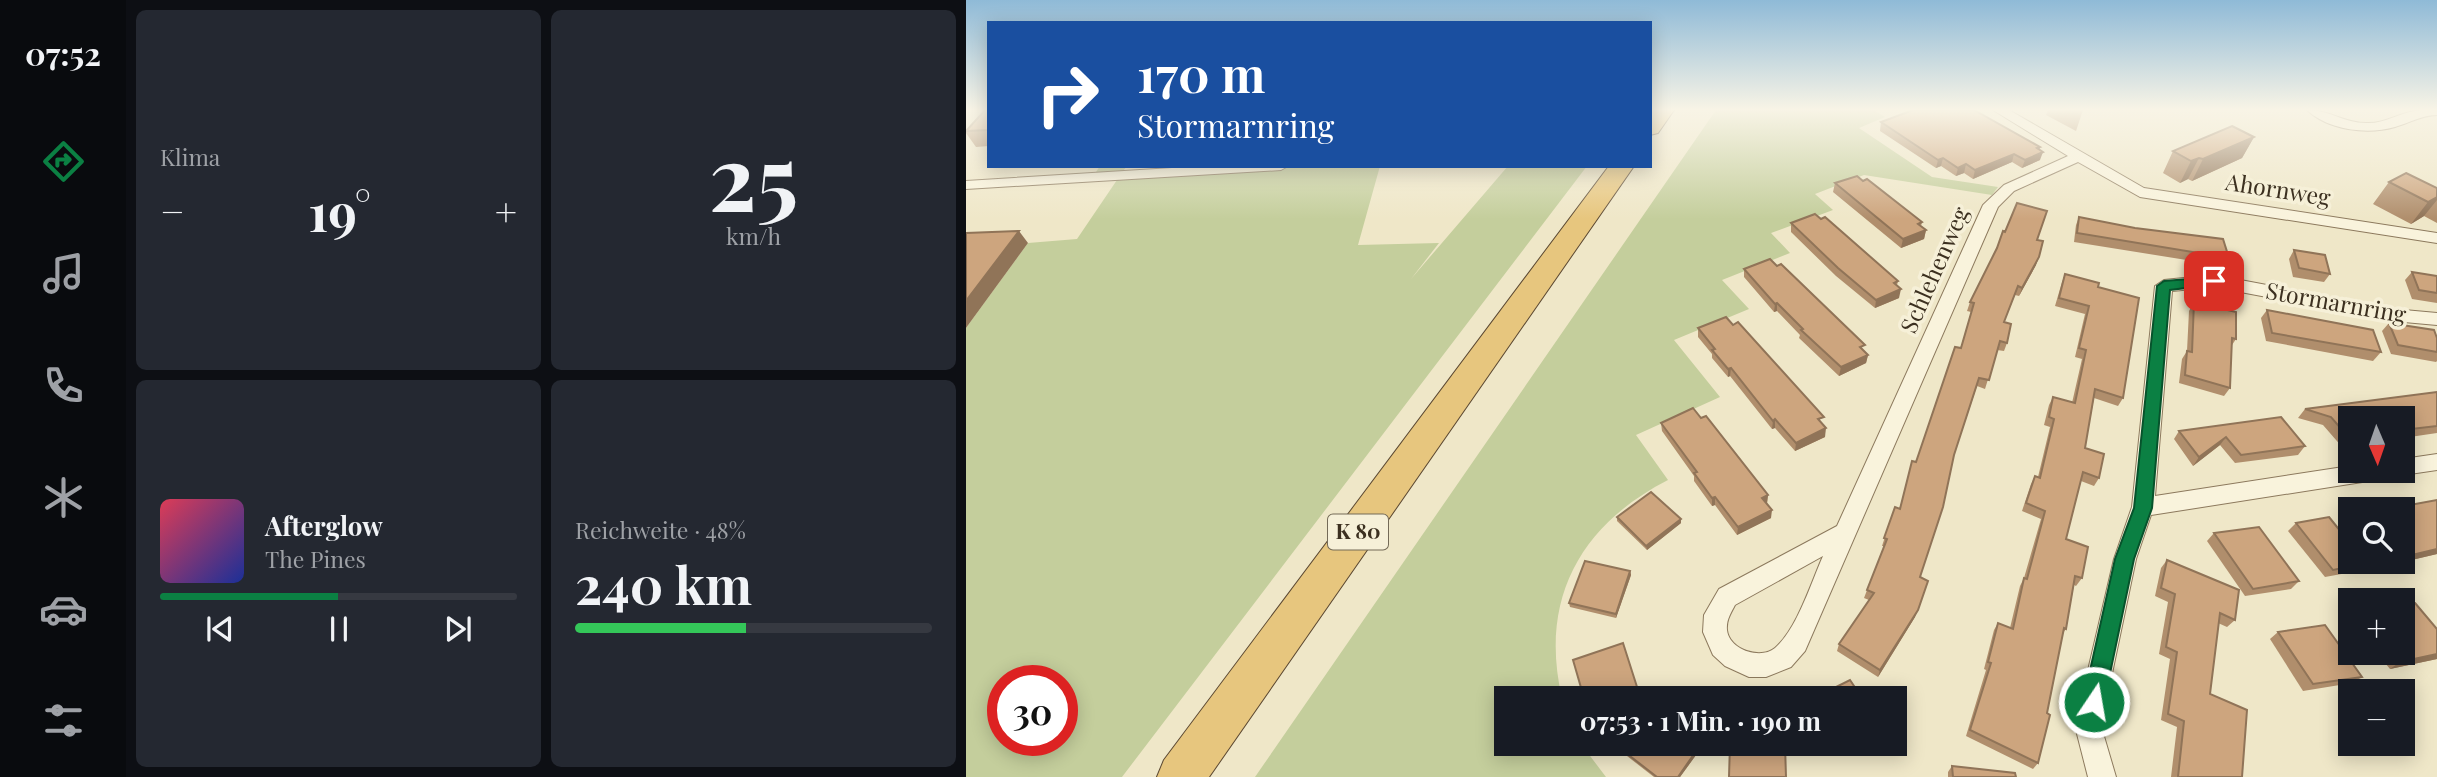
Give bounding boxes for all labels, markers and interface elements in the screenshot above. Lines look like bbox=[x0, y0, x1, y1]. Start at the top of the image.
text: 07:52 bbox=[25, 31, 101, 74]
text: 170 m bbox=[1137, 40, 1265, 105]
icon: right bbox=[1022, 49, 1113, 140]
text: Stormarnring bbox=[1137, 103, 1334, 146]
text: 25 bbox=[709, 114, 798, 235]
icon: directions bbox=[39, 137, 88, 186]
text: Klima bbox=[160, 141, 220, 172]
street label: Ahornweg bbox=[2223, 165, 2333, 212]
text: 19° bbox=[308, 176, 371, 245]
text: − bbox=[160, 185, 185, 236]
text: + bbox=[495, 185, 517, 236]
street label: Schlehenweg bbox=[1892, 201, 1975, 337]
text: km/h bbox=[726, 220, 781, 251]
icon: music bbox=[39, 249, 88, 298]
pin bbox=[2184, 251, 2244, 311]
icon: arrive bbox=[2195, 262, 2233, 300]
street label: Stormarnring bbox=[2264, 274, 2409, 329]
icon: phone bbox=[39, 361, 88, 410]
north arrow bbox=[2338, 406, 2415, 483]
map controls bbox=[2338, 406, 2415, 756]
icon: climate bbox=[39, 473, 88, 522]
button: search bbox=[2338, 497, 2415, 574]
text: Afterglow bbox=[265, 508, 383, 543]
text: Reichweite · 48% bbox=[575, 514, 746, 545]
road number: K 80 bbox=[1328, 514, 1388, 550]
text: The Pines bbox=[265, 543, 366, 574]
text: 240 km bbox=[575, 549, 752, 618]
icon: car bbox=[39, 585, 88, 634]
button: + bbox=[2338, 588, 2415, 665]
icon: previous bbox=[201, 610, 239, 648]
icon: pause bbox=[320, 610, 358, 648]
icon: next bbox=[439, 610, 477, 648]
speed limit sign: 30 bbox=[987, 665, 1078, 756]
position arrow bbox=[2057, 665, 2131, 739]
button: − bbox=[2338, 679, 2415, 756]
icon: filters bbox=[39, 696, 88, 745]
text: 07:53 · 1 Min. · 190 m bbox=[1580, 703, 1821, 738]

